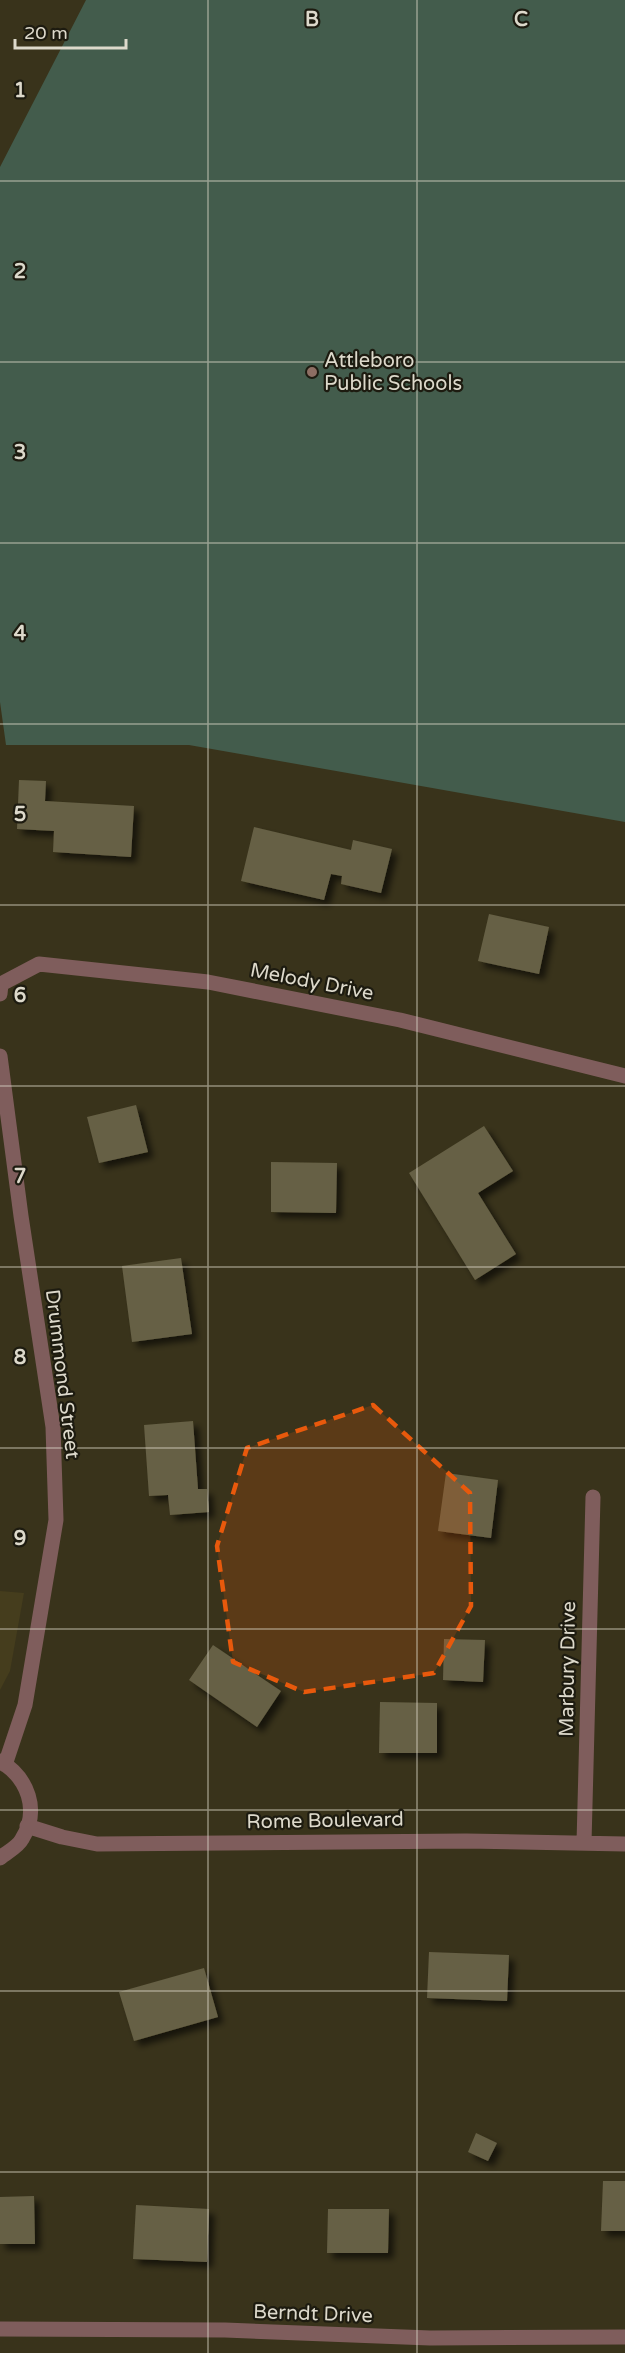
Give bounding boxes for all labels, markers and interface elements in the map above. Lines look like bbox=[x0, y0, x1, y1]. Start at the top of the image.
text: B bbox=[305, 8, 319, 32]
text: C bbox=[514, 8, 528, 32]
scale bar bbox=[15, 12, 126, 50]
text: 20 m bbox=[24, 22, 68, 44]
text: 1 bbox=[14, 79, 26, 103]
text: 2 bbox=[14, 260, 26, 284]
place label: Attleboro Public Schools bbox=[324, 349, 462, 396]
marker: Attleboro Public Schools bbox=[305, 365, 319, 379]
text: 3 bbox=[14, 441, 26, 465]
text: 4 bbox=[14, 622, 27, 646]
text: 5 bbox=[14, 803, 26, 827]
street label: Melody Drive bbox=[248, 958, 376, 1006]
text: 6 bbox=[14, 984, 26, 1008]
text: 7 bbox=[14, 1165, 26, 1189]
street label: Drummond Street bbox=[40, 1288, 84, 1461]
text: 8 bbox=[14, 1346, 26, 1370]
text: 9 bbox=[14, 1527, 26, 1551]
street label: Marbury Drive bbox=[555, 1601, 581, 1737]
street label: Rome Boulevard bbox=[246, 1808, 404, 1834]
street label: Berndt Drive bbox=[253, 2300, 373, 2328]

